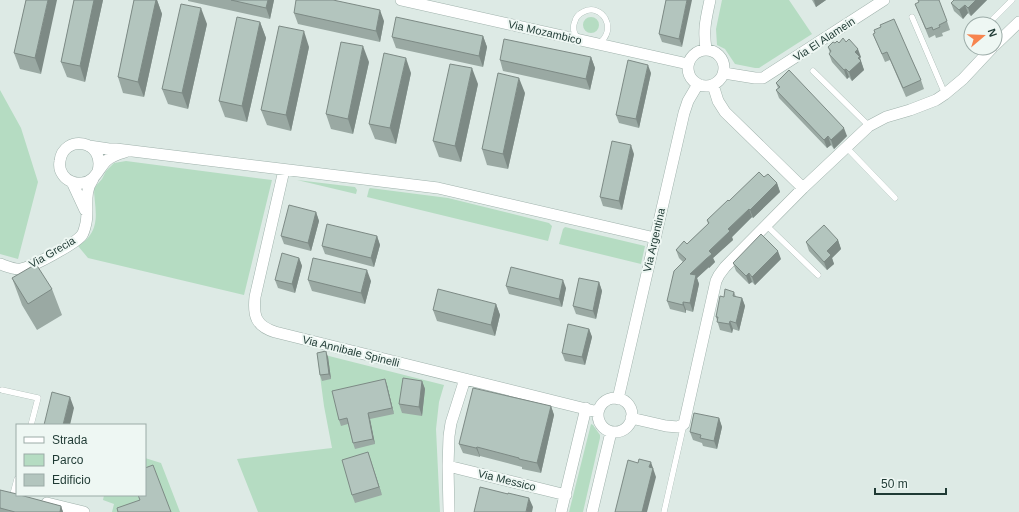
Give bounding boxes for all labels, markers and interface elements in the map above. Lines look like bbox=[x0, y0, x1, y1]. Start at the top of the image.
street label: Via El Alamein bbox=[791, 15, 857, 63]
north arrow bbox=[963, 16, 1003, 56]
street label: Via Mozambico bbox=[507, 18, 583, 46]
text: N bbox=[985, 27, 999, 39]
street label: Via Argentina bbox=[641, 206, 667, 273]
street label: Via Grecia bbox=[27, 234, 78, 270]
street label: Via Annibale Spinelli bbox=[301, 333, 401, 369]
legend bbox=[16, 424, 146, 496]
text: Strada bbox=[52, 433, 88, 447]
text: Parco bbox=[52, 453, 84, 467]
street label: Via Messico bbox=[477, 467, 537, 493]
scale bar bbox=[875, 470, 946, 496]
text: Edificio bbox=[52, 473, 91, 487]
text: 50 m bbox=[881, 477, 908, 491]

